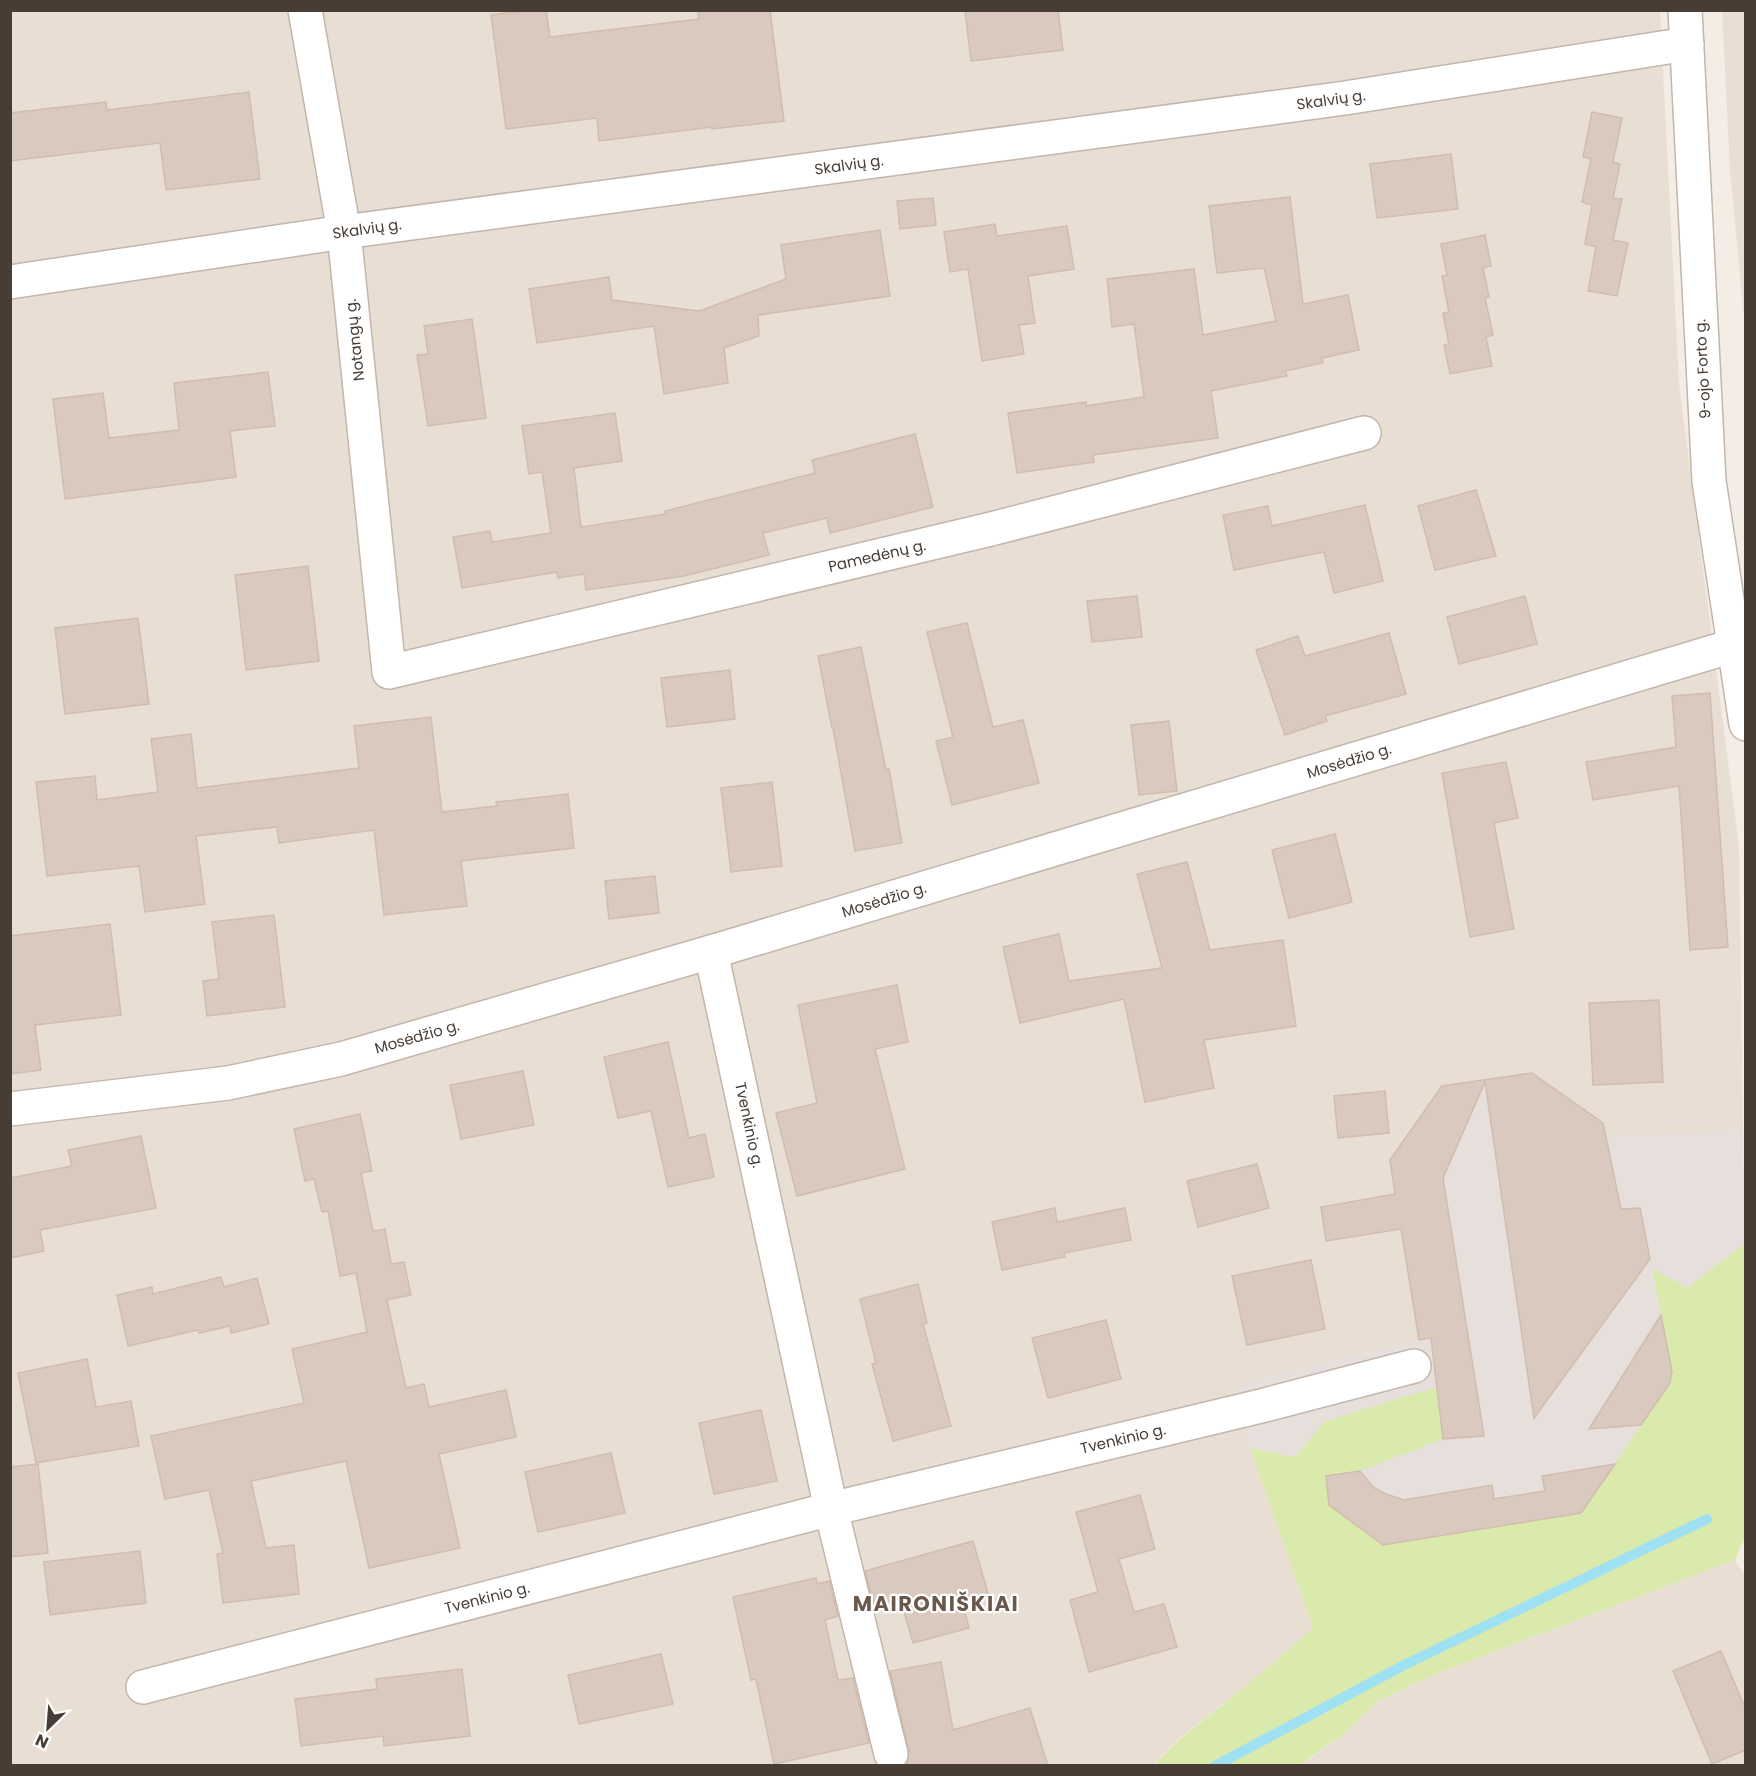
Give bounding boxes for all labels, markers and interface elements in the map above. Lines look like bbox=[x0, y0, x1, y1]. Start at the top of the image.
street label: Skalvių g. bbox=[1295, 84, 1367, 115]
street label: Skalvių g. bbox=[813, 149, 885, 180]
street label: Skalvių g. bbox=[331, 213, 403, 244]
street label: Notangų g. bbox=[340, 298, 369, 382]
street label: 9-ojo Forto g. bbox=[1689, 319, 1716, 419]
street label: Pamedėnų g. bbox=[826, 534, 928, 577]
street label: Mosėdžio g. bbox=[1304, 738, 1394, 783]
street label: Mosėdžio g. bbox=[839, 877, 929, 922]
street label: Mosėdžio g. bbox=[372, 1014, 462, 1059]
street label: Tvenkinio g. bbox=[730, 1080, 769, 1170]
street label: Tvenkinio g. bbox=[1078, 1418, 1168, 1459]
street label: Tvenkinio g. bbox=[442, 1577, 532, 1618]
district label: MAIRONIŠKIAI bbox=[853, 1589, 1019, 1618]
north arrow bbox=[18, 1698, 78, 1758]
text: N bbox=[32, 1728, 52, 1754]

